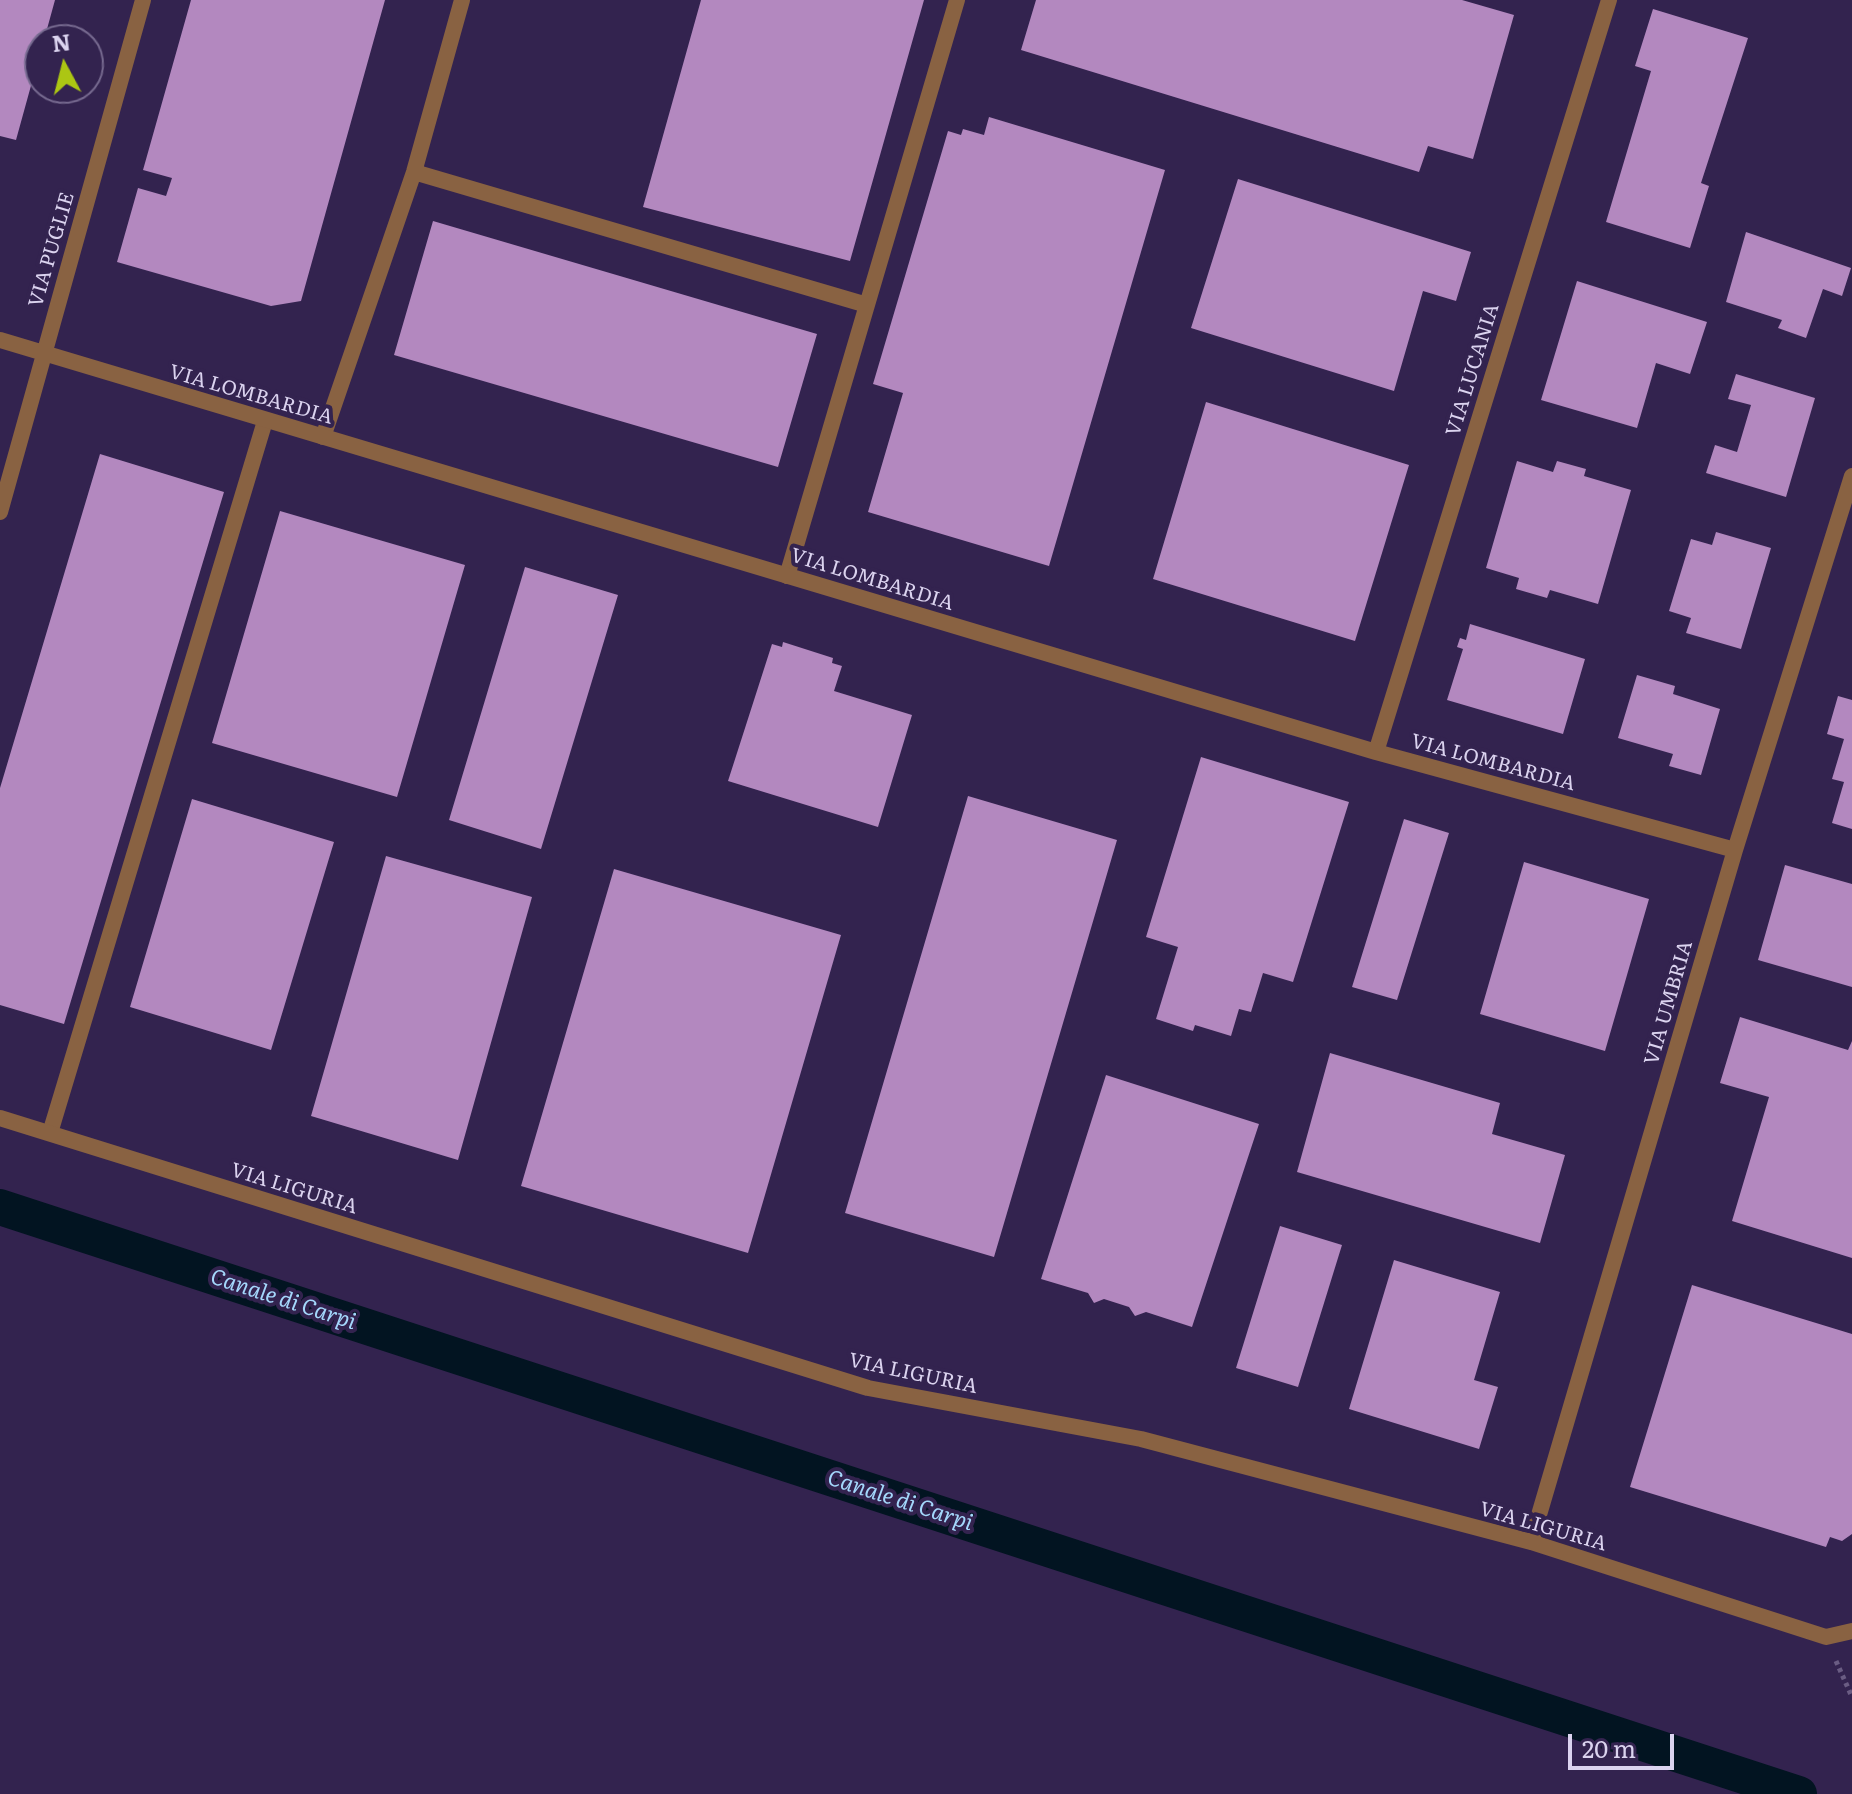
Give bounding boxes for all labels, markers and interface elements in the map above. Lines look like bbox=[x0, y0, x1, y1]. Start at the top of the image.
north arrow bbox=[24, 24, 104, 104]
text: N bbox=[50, 24, 72, 59]
street label: VIA PUGLIE bbox=[24, 190, 80, 310]
street label: VIA LUCANIA bbox=[1441, 301, 1505, 439]
street label: VIA LOMBARDIA bbox=[166, 360, 336, 430]
street label: VIA LOMBARDIA bbox=[788, 544, 956, 616]
street label: VIA LOMBARDIA bbox=[1408, 730, 1578, 796]
street label: VIA UMBRIA bbox=[1640, 938, 1698, 1068]
street label: VIA LIGURIA bbox=[228, 1158, 360, 1220]
water label: Canale di Carpi bbox=[207, 1264, 359, 1336]
street label: VIA LIGURIA bbox=[846, 1349, 980, 1399]
water label: Canale di Carpi bbox=[824, 1465, 976, 1537]
street label: VIA LIGURIA bbox=[1477, 1497, 1609, 1557]
scale bar bbox=[1572, 1718, 1678, 1768]
text: 20 m bbox=[1582, 1730, 1636, 1765]

